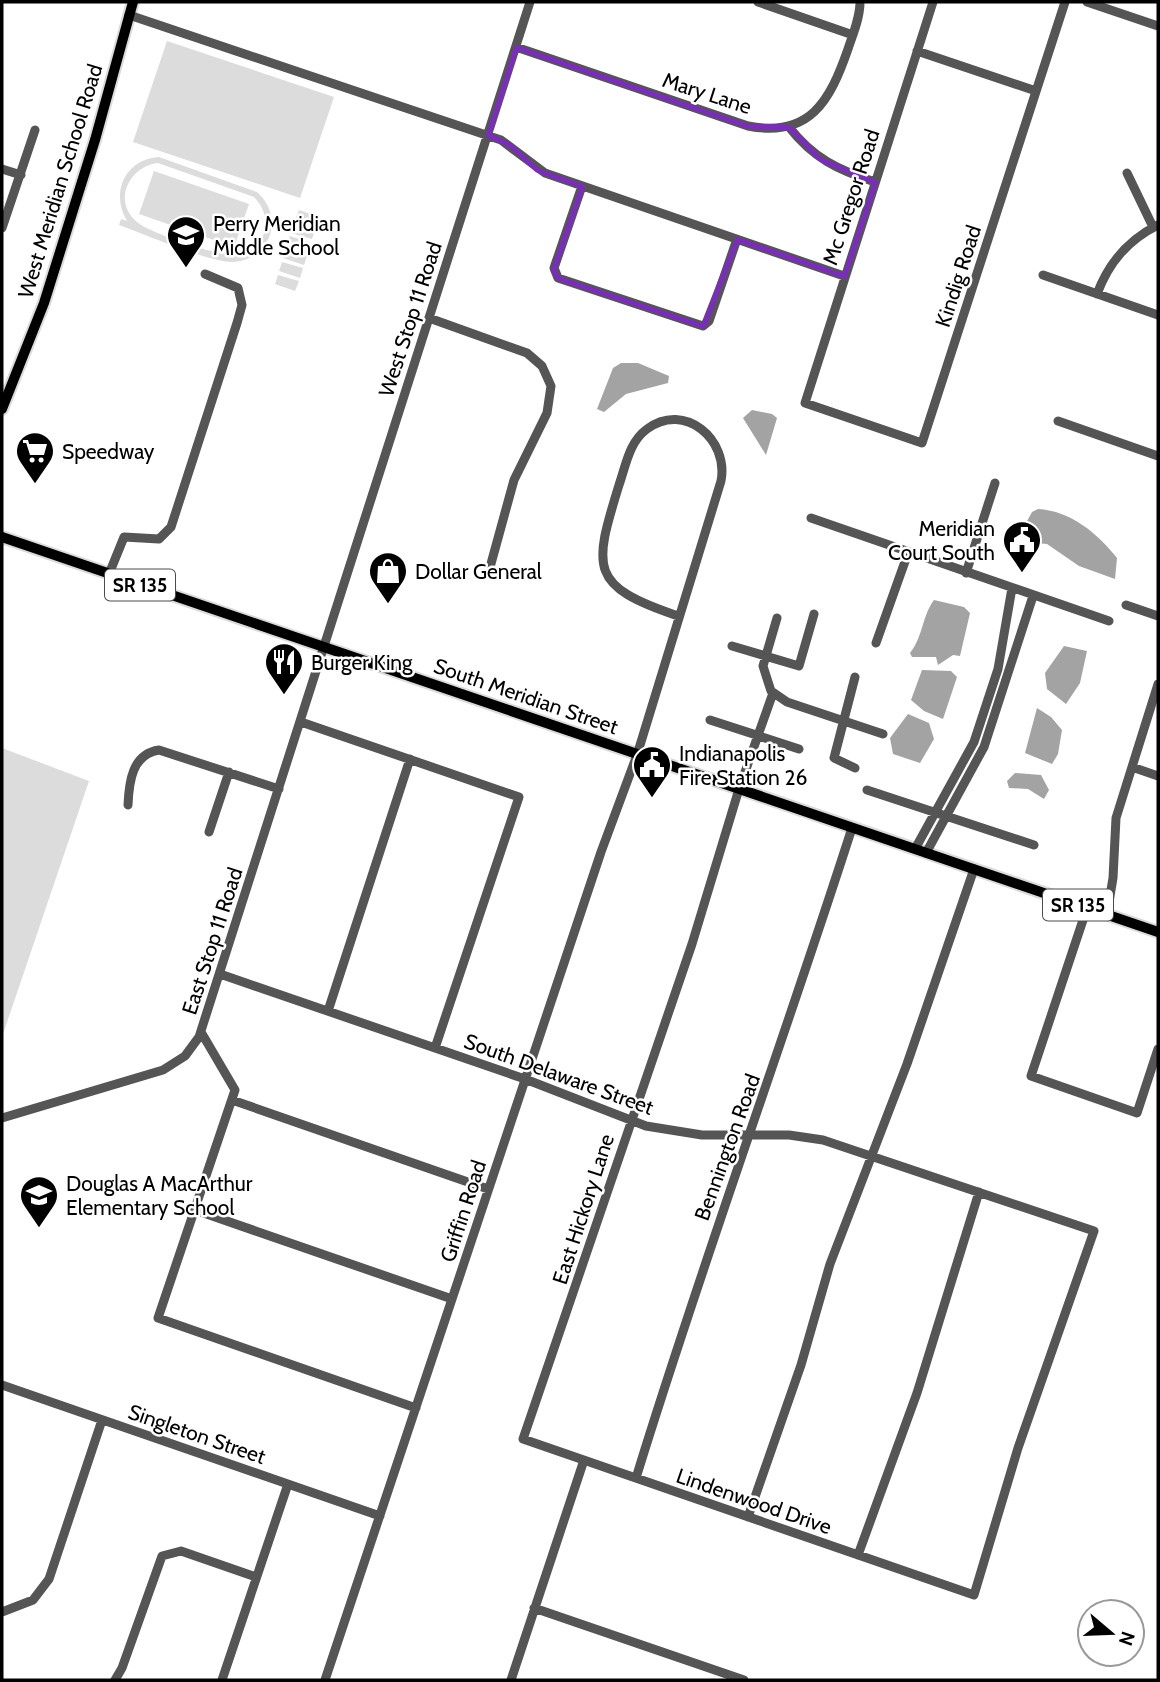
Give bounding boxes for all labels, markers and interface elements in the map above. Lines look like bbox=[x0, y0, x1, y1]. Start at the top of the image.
street label: West Meridian School Road bbox=[13, 61, 107, 301]
street label: Mary Lane bbox=[659, 67, 755, 119]
street label: Mc Gregor Road bbox=[817, 126, 885, 268]
place label: Perry Meridian Middle School bbox=[213, 211, 341, 260]
school or university icon: Perry Meridian Middle School bbox=[165, 214, 207, 269]
street label: Kindig Road bbox=[930, 222, 986, 330]
street label: West Stop 11 Road bbox=[373, 238, 447, 400]
supermarket icon: Speedway bbox=[14, 430, 56, 485]
place label: Speedway bbox=[62, 439, 155, 464]
place label: Meridian Court South bbox=[888, 516, 995, 565]
public building icon: Meridian Court South bbox=[1001, 519, 1043, 574]
shop icon: Dollar General bbox=[367, 550, 409, 605]
place label: Dollar General bbox=[415, 559, 542, 584]
road number: SR 135 bbox=[105, 570, 175, 600]
restaurant icon: Burger King bbox=[263, 641, 305, 696]
place label: Burger King bbox=[311, 650, 413, 675]
street label: South Meridian Street bbox=[431, 653, 621, 739]
place label: Indianapolis Fire Station 26 bbox=[679, 741, 808, 790]
public building icon: Indianapolis Fire Station 26 bbox=[631, 744, 673, 799]
street label: East Stop 11 Road bbox=[176, 864, 248, 1018]
road number: SR 135 bbox=[1043, 890, 1113, 920]
street label: South Delaware Street bbox=[461, 1028, 657, 1120]
street label: Bennington Road bbox=[689, 1070, 765, 1224]
street label: East Hickory Lane bbox=[547, 1131, 619, 1287]
street label: Griffin Road bbox=[435, 1157, 491, 1265]
place label: Douglas A MacArthur Elementary School bbox=[66, 1171, 253, 1220]
school or university icon: Douglas A MacArthur Elementary School bbox=[18, 1174, 60, 1229]
street label: Singleton Street bbox=[125, 1399, 269, 1469]
street label: Lindenwood Drive bbox=[673, 1463, 835, 1539]
north arrow bbox=[1076, 1598, 1146, 1668]
text: N bbox=[1114, 1628, 1140, 1648]

